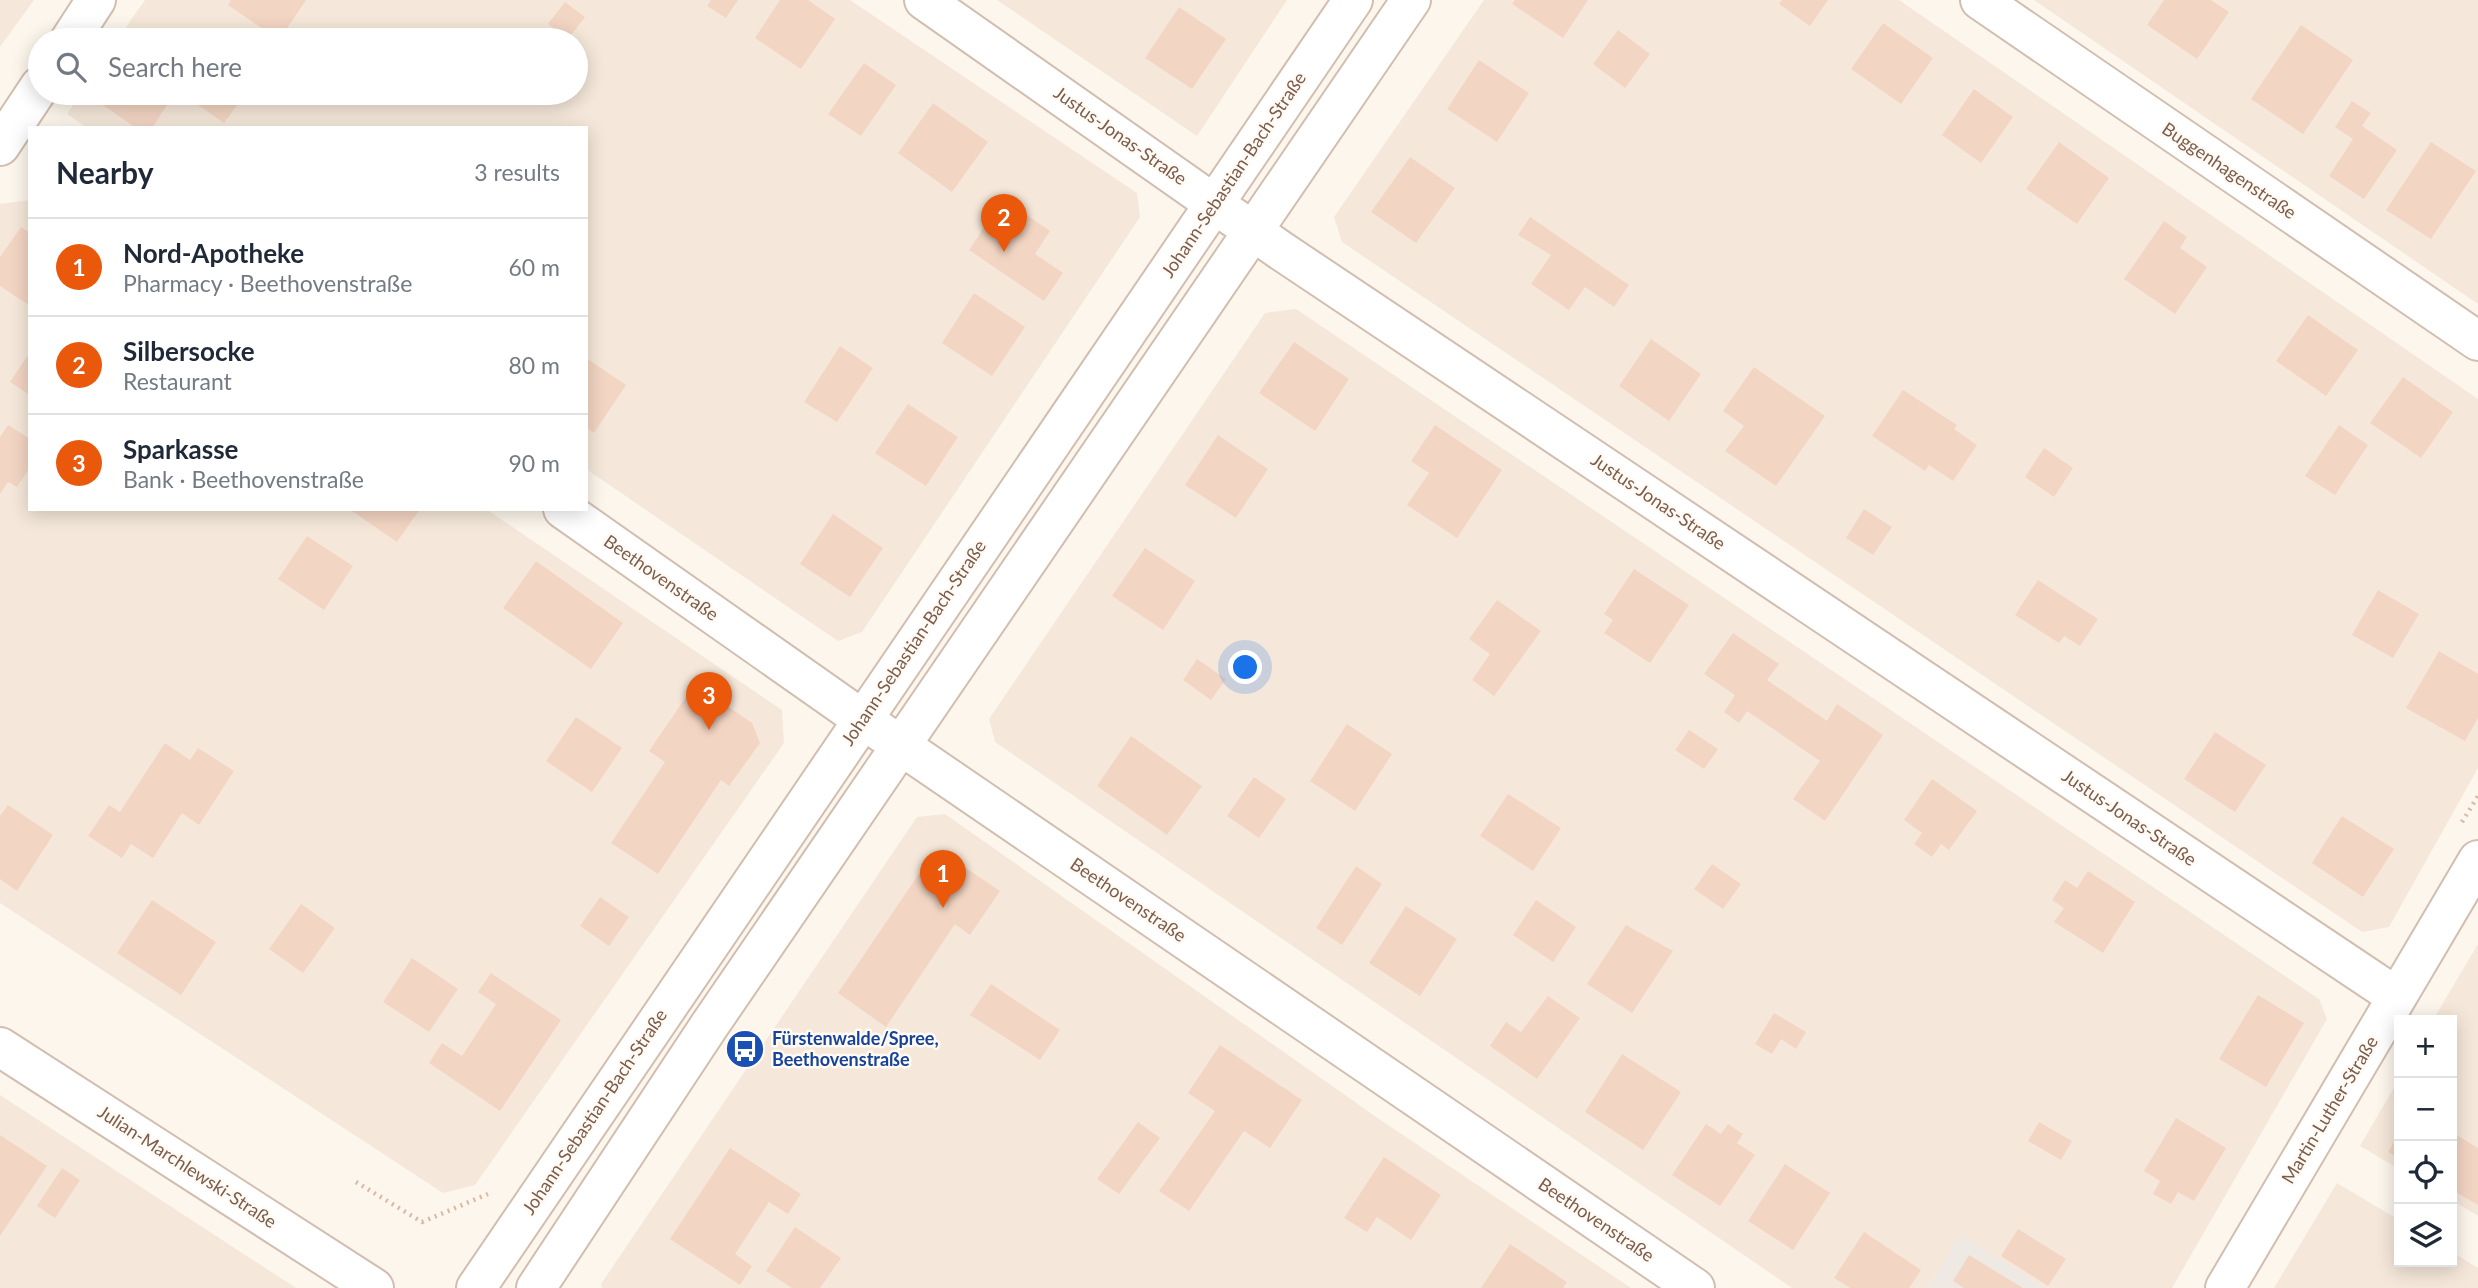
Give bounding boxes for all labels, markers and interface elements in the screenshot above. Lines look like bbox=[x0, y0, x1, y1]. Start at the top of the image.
search box bbox=[28, 28, 588, 105]
icon: search bbox=[52, 48, 90, 86]
text: Search here bbox=[108, 51, 242, 83]
street label: Johann-Sebastian-Bach-Straße bbox=[1156, 68, 1310, 281]
street label: Justus-Jonas-Straße bbox=[1050, 81, 1191, 189]
street label: Buggenhagenstraße bbox=[2158, 117, 2301, 223]
text: Nearby bbox=[56, 154, 154, 190]
text: 3 results bbox=[474, 158, 560, 186]
pin: 2 bbox=[981, 194, 1027, 252]
text: Nord-Apotheke bbox=[123, 237, 304, 269]
text: 1 bbox=[72, 253, 86, 281]
text: 60 m bbox=[509, 253, 560, 281]
text: Pharmacy · Beethovenstraße bbox=[123, 269, 412, 297]
text: Silbersocke bbox=[123, 335, 255, 367]
text: 2 bbox=[72, 351, 86, 379]
text: 80 m bbox=[509, 351, 560, 379]
text: Restaurant bbox=[123, 367, 232, 395]
text: Sparkasse bbox=[123, 433, 239, 465]
street label: Justus-Jonas-Straße bbox=[1587, 448, 1730, 554]
text: 3 bbox=[72, 449, 86, 477]
text: 90 m bbox=[509, 449, 560, 477]
text: Bank · Beethovenstraße bbox=[123, 465, 364, 493]
street label: Beethovenstraße bbox=[600, 529, 723, 625]
street label: Johann-Sebastian-Bach-Straße bbox=[836, 536, 990, 749]
your location bbox=[1228, 650, 1262, 684]
pin: 3 bbox=[686, 672, 732, 730]
street label: Justus-Jonas-Straße bbox=[2058, 764, 2201, 870]
pin: 1 bbox=[920, 850, 966, 908]
street label: Beethovenstraße bbox=[1066, 852, 1191, 946]
street label: Johann-Sebastian-Bach-Straße bbox=[517, 1005, 671, 1218]
map controls bbox=[2394, 1015, 2457, 1267]
button: + bbox=[2394, 1015, 2457, 1078]
place label: Fürstenwalde/Spree, Beethovenstraße bbox=[772, 1027, 939, 1070]
bus stop icon: Fürstenwalde/Spree, Beethovenstraße bbox=[724, 1028, 766, 1070]
street label: Martin-Luther-Straße bbox=[2276, 1032, 2382, 1187]
button: − bbox=[2394, 1078, 2457, 1141]
street label: Julian-Marchlewski-Straße bbox=[94, 1100, 281, 1232]
button: locate bbox=[2394, 1141, 2457, 1204]
street label: Beethovenstraße bbox=[1534, 1172, 1659, 1266]
button: layers bbox=[2394, 1204, 2457, 1267]

